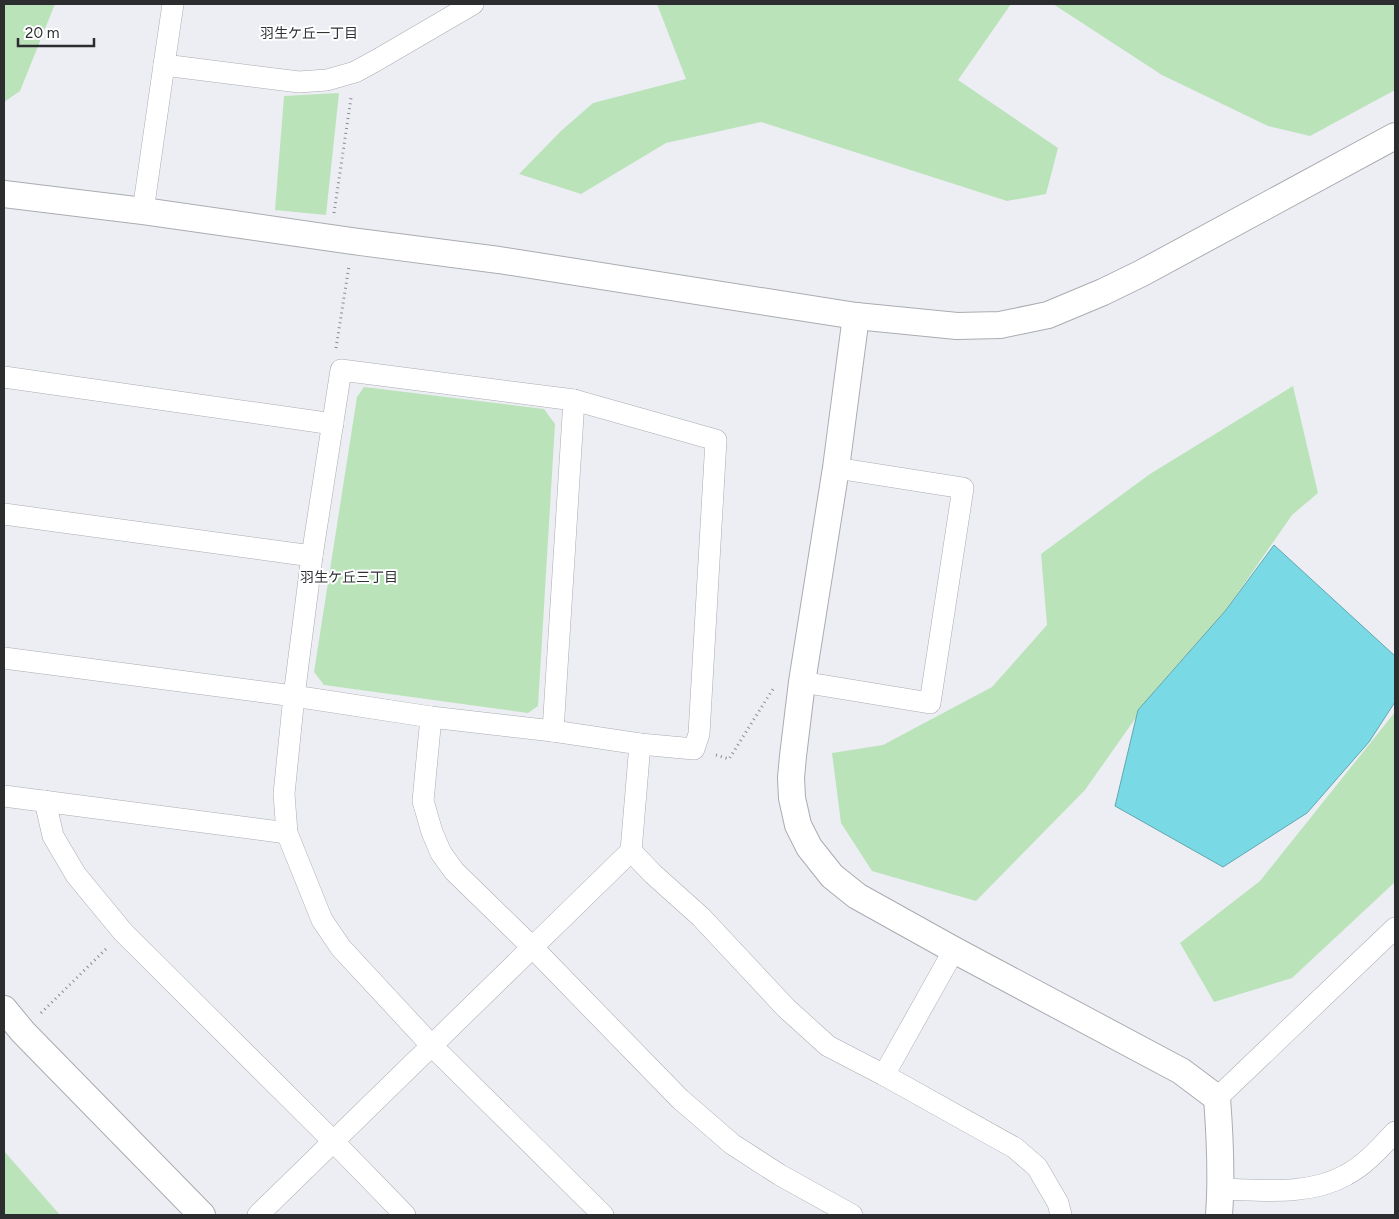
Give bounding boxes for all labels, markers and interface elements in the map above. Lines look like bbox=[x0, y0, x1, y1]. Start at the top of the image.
scale bar bbox=[18, 15, 94, 47]
text: 20 m bbox=[25, 24, 59, 42]
district label: 羽生ケ丘一丁目 bbox=[260, 25, 358, 42]
district label: 羽生ケ丘三丁目 bbox=[300, 569, 398, 586]

